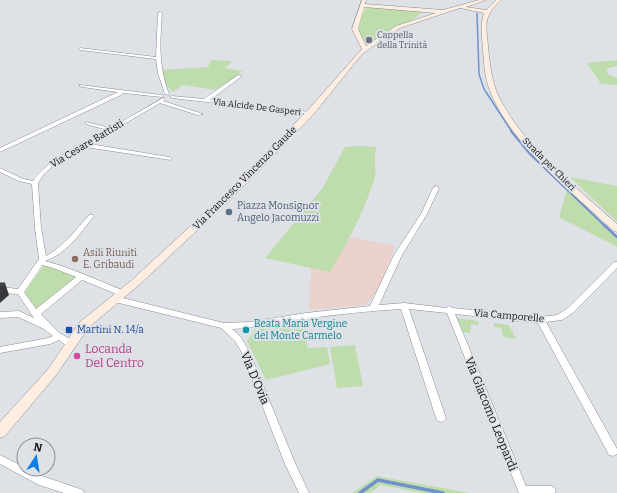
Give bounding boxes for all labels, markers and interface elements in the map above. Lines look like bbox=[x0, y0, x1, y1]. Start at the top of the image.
place label: Cappella della Trinità bbox=[377, 30, 427, 50]
marker: Cappella della Trinità bbox=[364, 35, 374, 45]
street label: Via Alcide De Gasperi bbox=[212, 97, 302, 117]
street label: Via Cesare Battisti bbox=[48, 117, 126, 171]
street label: Via Francesco Vincenzo Gaude bbox=[191, 124, 299, 232]
street label: Strada per Chieri bbox=[521, 136, 578, 193]
place label: Piazza Monsignor Angelo Jacomuzzi bbox=[237, 200, 319, 224]
marker: Piazza Monsignor Angelo Jacomuzzi bbox=[224, 207, 234, 217]
place label: Asili Riuniti E. Gribaudi bbox=[83, 247, 137, 271]
marker: Asili Riuniti E. Gribaudi bbox=[70, 254, 80, 264]
street label: Via Camporelle bbox=[473, 307, 545, 325]
place label: Beata Maria Vergine del Monte Carmelo bbox=[254, 318, 347, 342]
place label: Martini N. 14/a bbox=[77, 324, 144, 336]
marker: Martini N. 14/a bbox=[64, 325, 74, 335]
marker: Beata Maria Vergine del Monte Carmelo bbox=[241, 325, 251, 335]
place label: Locanda Del Centro bbox=[85, 342, 144, 370]
street label: Via D'Ovia bbox=[238, 350, 273, 407]
marker: Locanda Del Centro bbox=[72, 351, 82, 361]
street label: Via Giacomo Leopardi bbox=[462, 355, 520, 474]
north arrow bbox=[16, 437, 56, 477]
text: N bbox=[32, 440, 44, 455]

